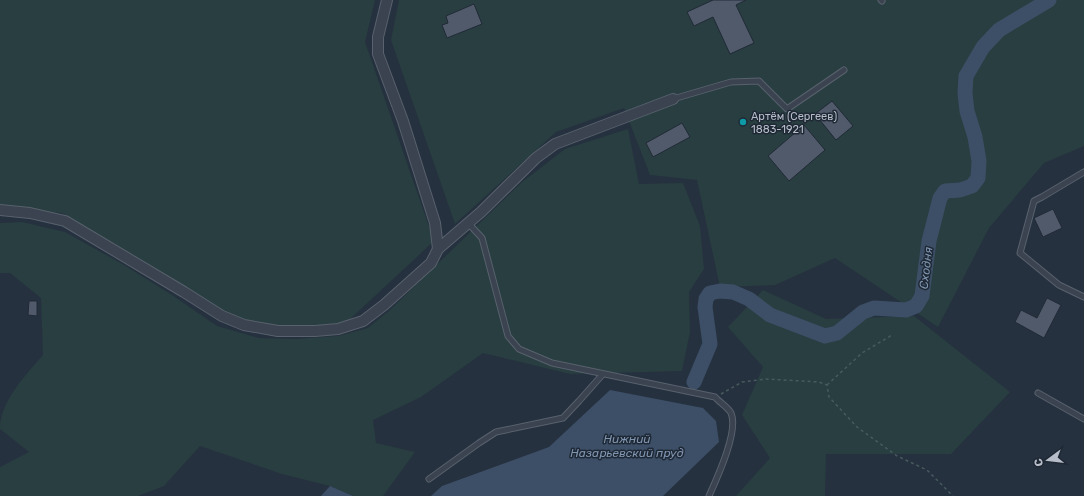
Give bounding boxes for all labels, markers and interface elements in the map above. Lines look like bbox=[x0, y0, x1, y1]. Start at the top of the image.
place label: Артём (Сергеев) 1883-1921 bbox=[751, 110, 837, 136]
marker: Артём (Сергеев) 1883-1921 bbox=[738, 117, 748, 127]
water label: Сходня bbox=[916, 246, 936, 290]
water label: Нижний Назарьевский пруд bbox=[570, 432, 684, 460]
north arrow bbox=[1028, 440, 1068, 480]
text: С bbox=[1031, 457, 1046, 468]

